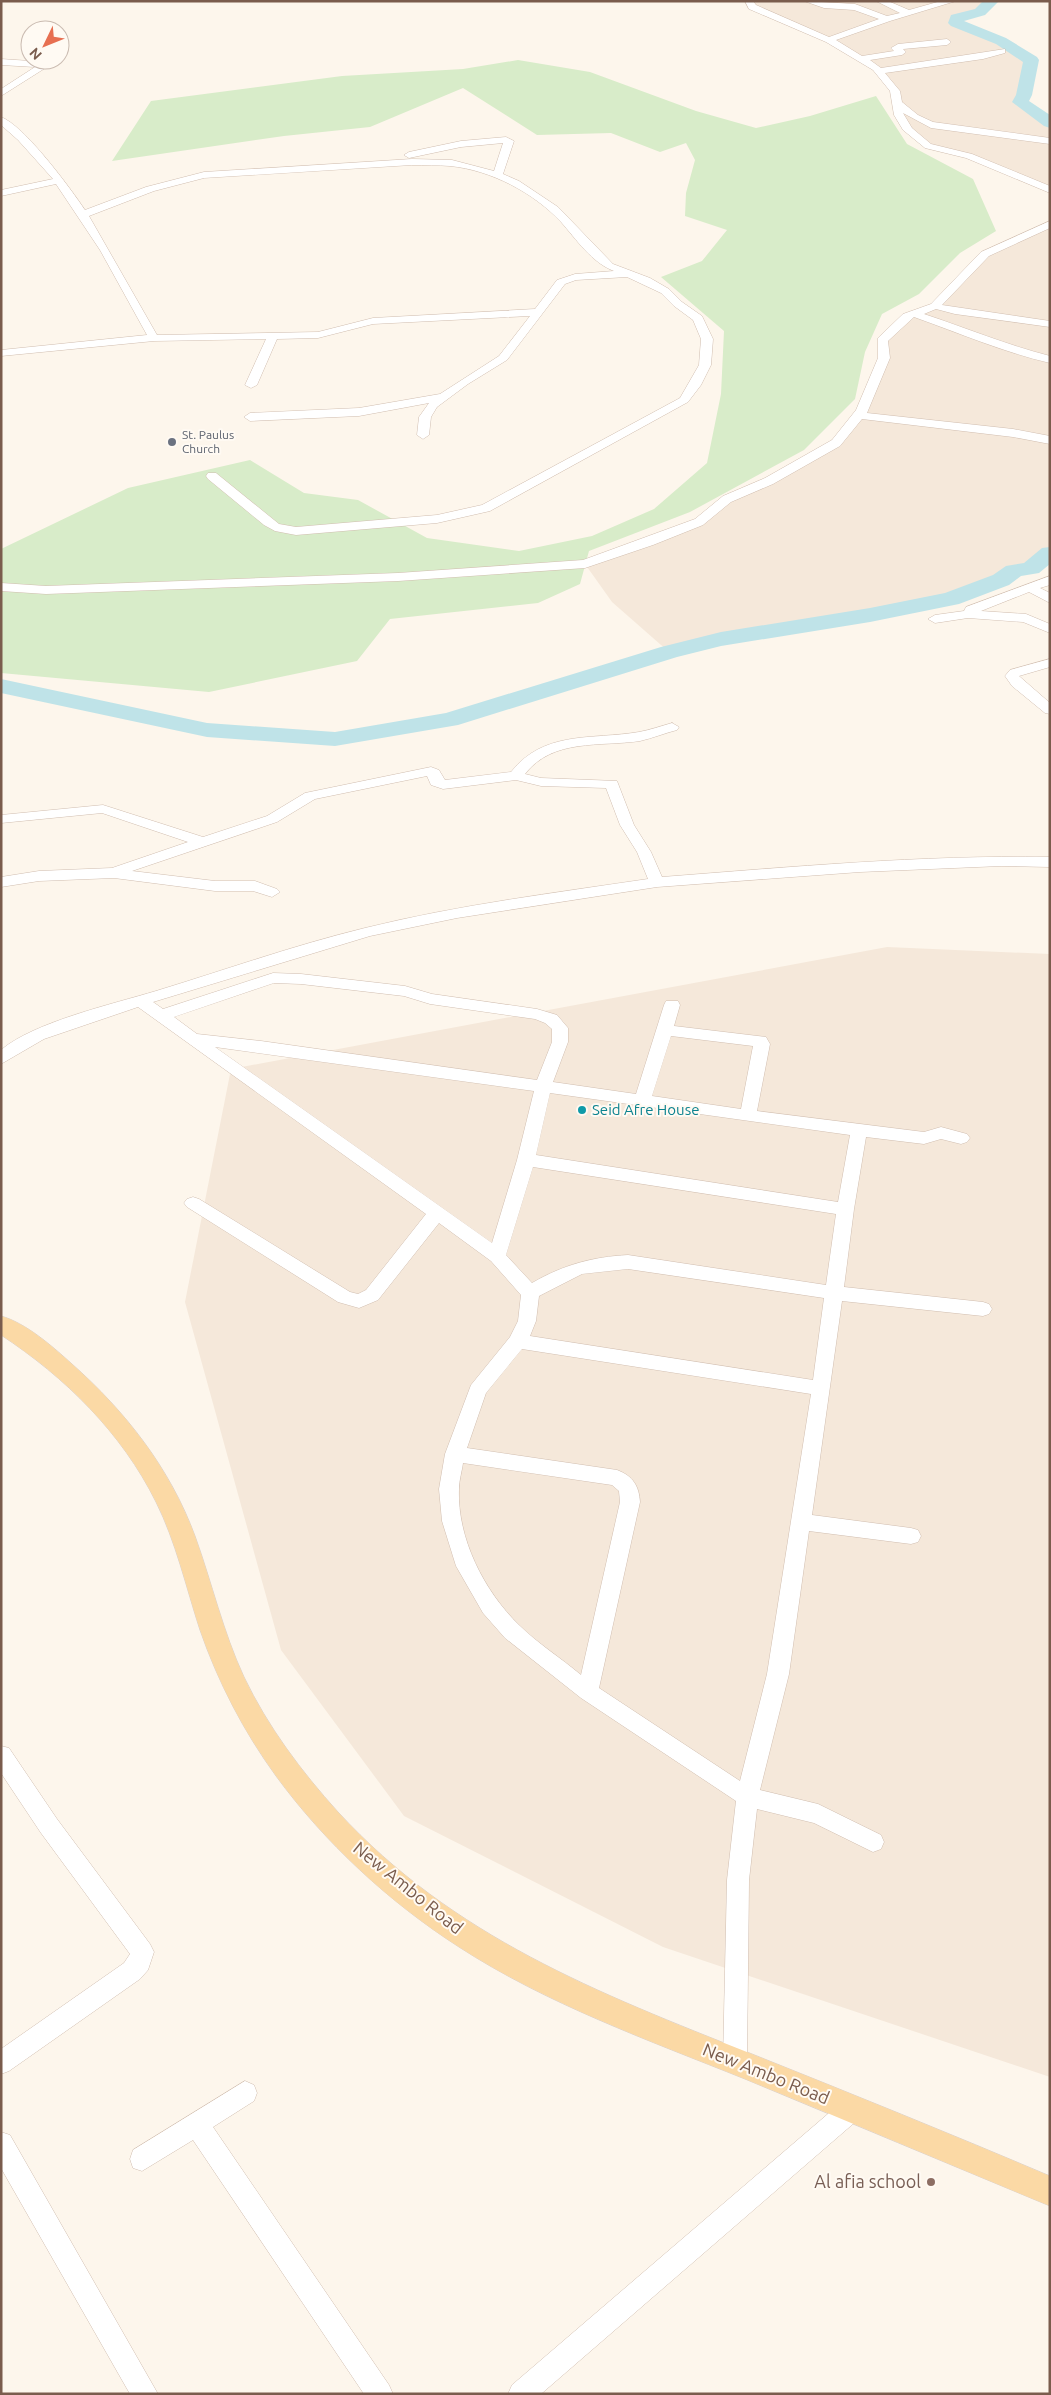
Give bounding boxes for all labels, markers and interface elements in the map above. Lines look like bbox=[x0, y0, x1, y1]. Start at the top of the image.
north arrow bbox=[20, 20, 70, 70]
text: N bbox=[26, 45, 45, 63]
place label: St. Paulus Church bbox=[182, 428, 234, 455]
marker: St. Paulus Church bbox=[166, 436, 178, 448]
place label: Seid Afre House bbox=[592, 1101, 699, 1118]
marker: Seid Afre House bbox=[576, 1104, 588, 1116]
street label: New Ambo Road bbox=[350, 1837, 467, 1937]
street label: New Ambo Road bbox=[700, 2039, 833, 2108]
place label: Al afia school bbox=[814, 2171, 921, 2191]
marker: Al afia school bbox=[925, 2176, 937, 2188]

